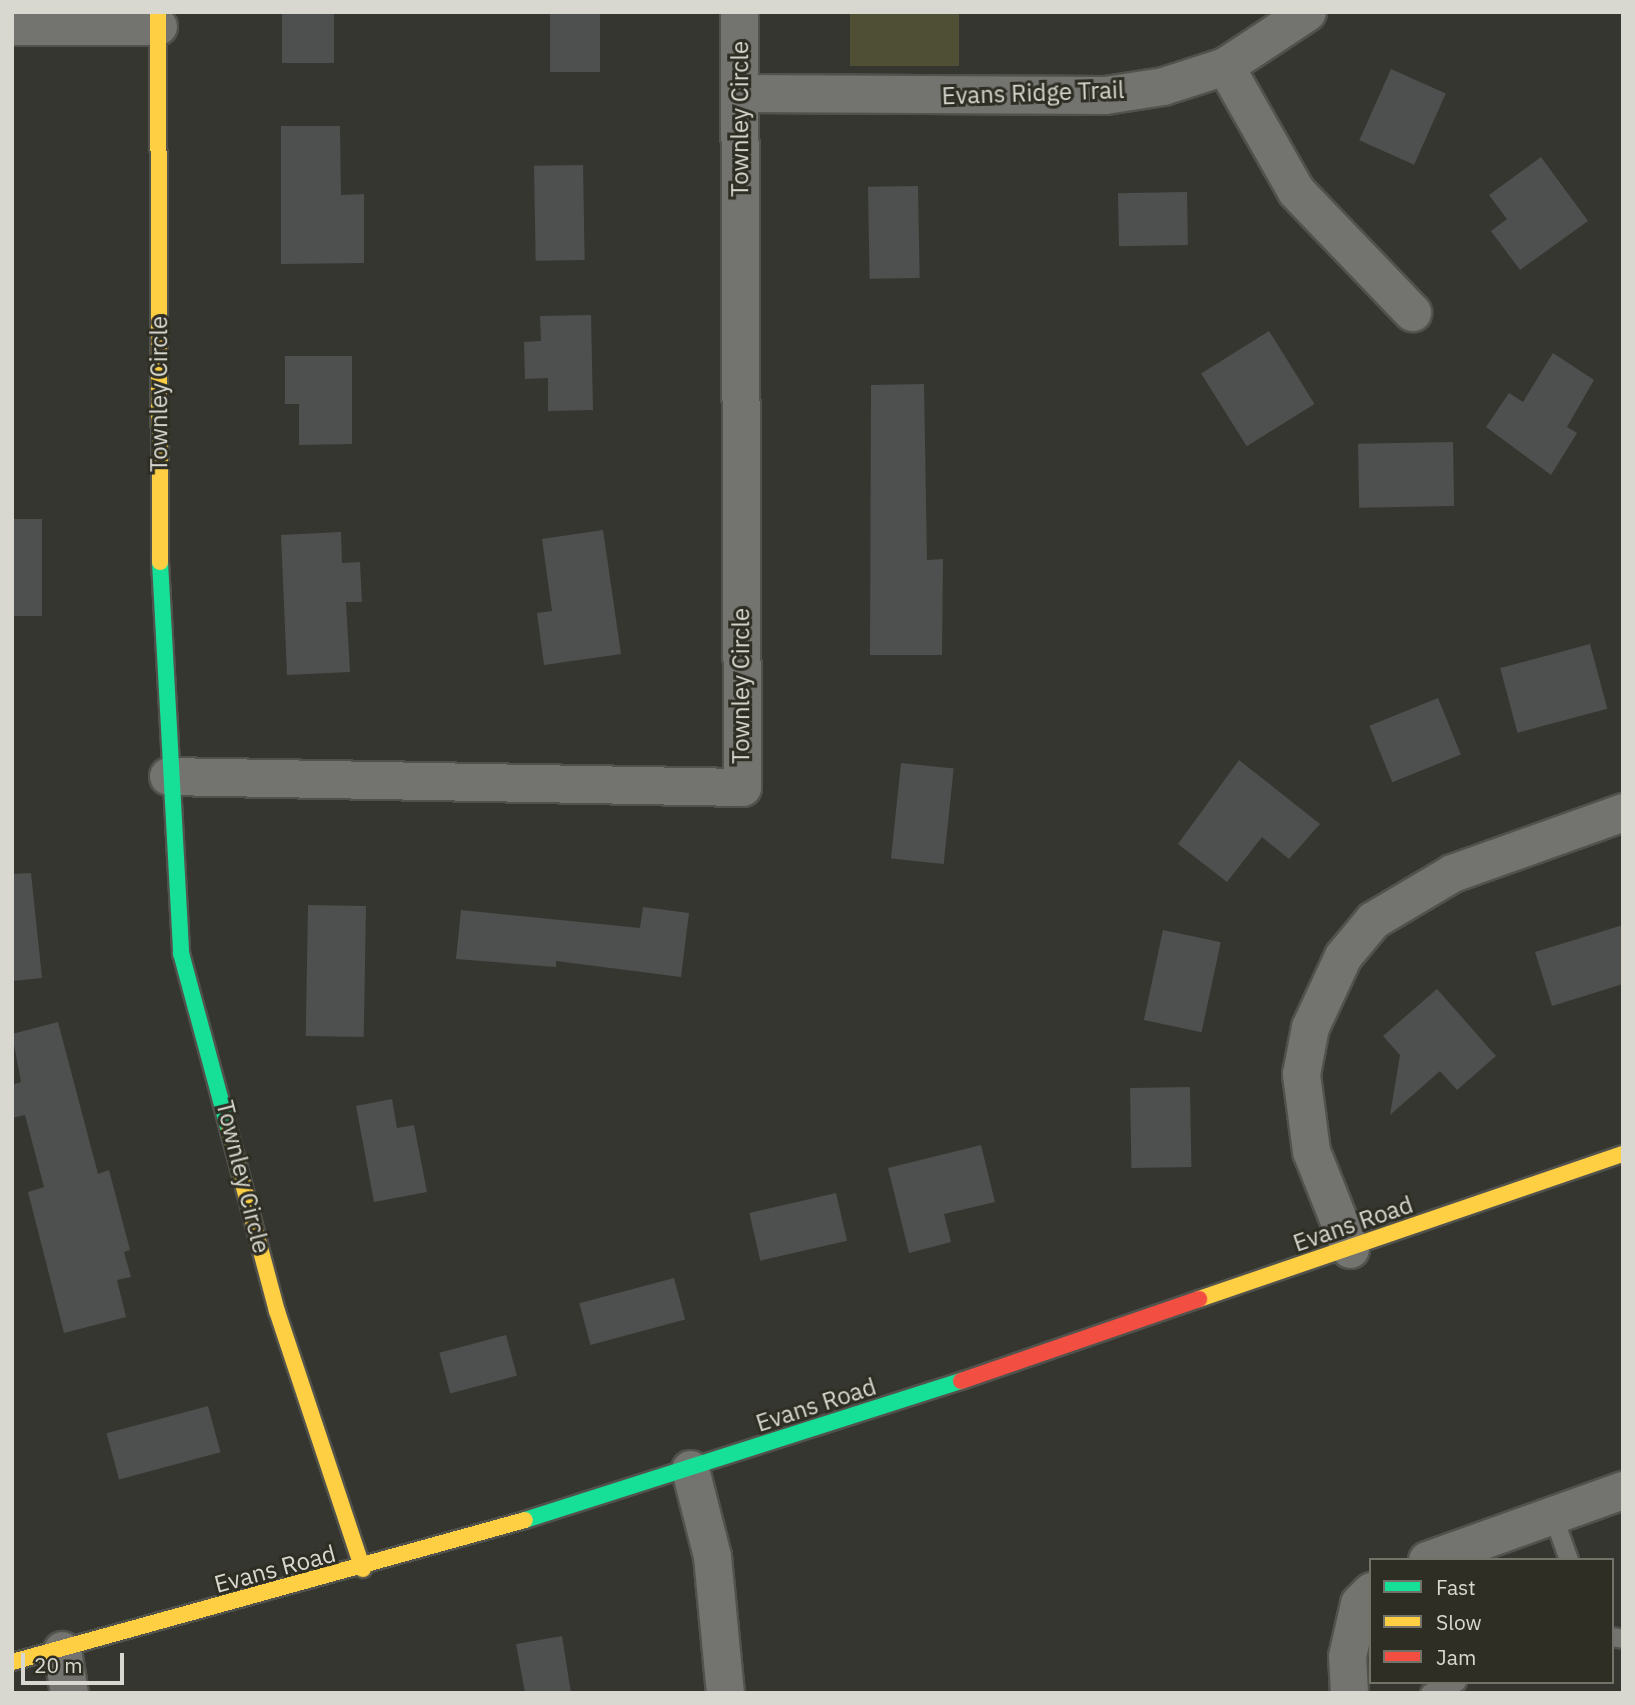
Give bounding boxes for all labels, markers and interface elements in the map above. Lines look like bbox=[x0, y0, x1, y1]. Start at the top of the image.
street label: Townley Circle bbox=[726, 41, 754, 197]
street label: Evans Ridge Trail bbox=[941, 75, 1125, 111]
street label: Townley Circle bbox=[145, 316, 173, 472]
street label: Townley Circle bbox=[727, 608, 755, 764]
street label: Townley Circle bbox=[210, 1098, 276, 1256]
street label: Evans Road bbox=[1289, 1190, 1417, 1258]
street label: Evans Road bbox=[752, 1372, 880, 1438]
street label: Evans Road bbox=[211, 1539, 339, 1599]
legend bbox=[1369, 1558, 1614, 1684]
text: Fast bbox=[1436, 1573, 1476, 1601]
text: Slow bbox=[1436, 1608, 1482, 1636]
scale bar bbox=[24, 1638, 128, 1682]
text: Jam bbox=[1436, 1643, 1476, 1671]
text: 20 m bbox=[34, 1651, 83, 1679]

